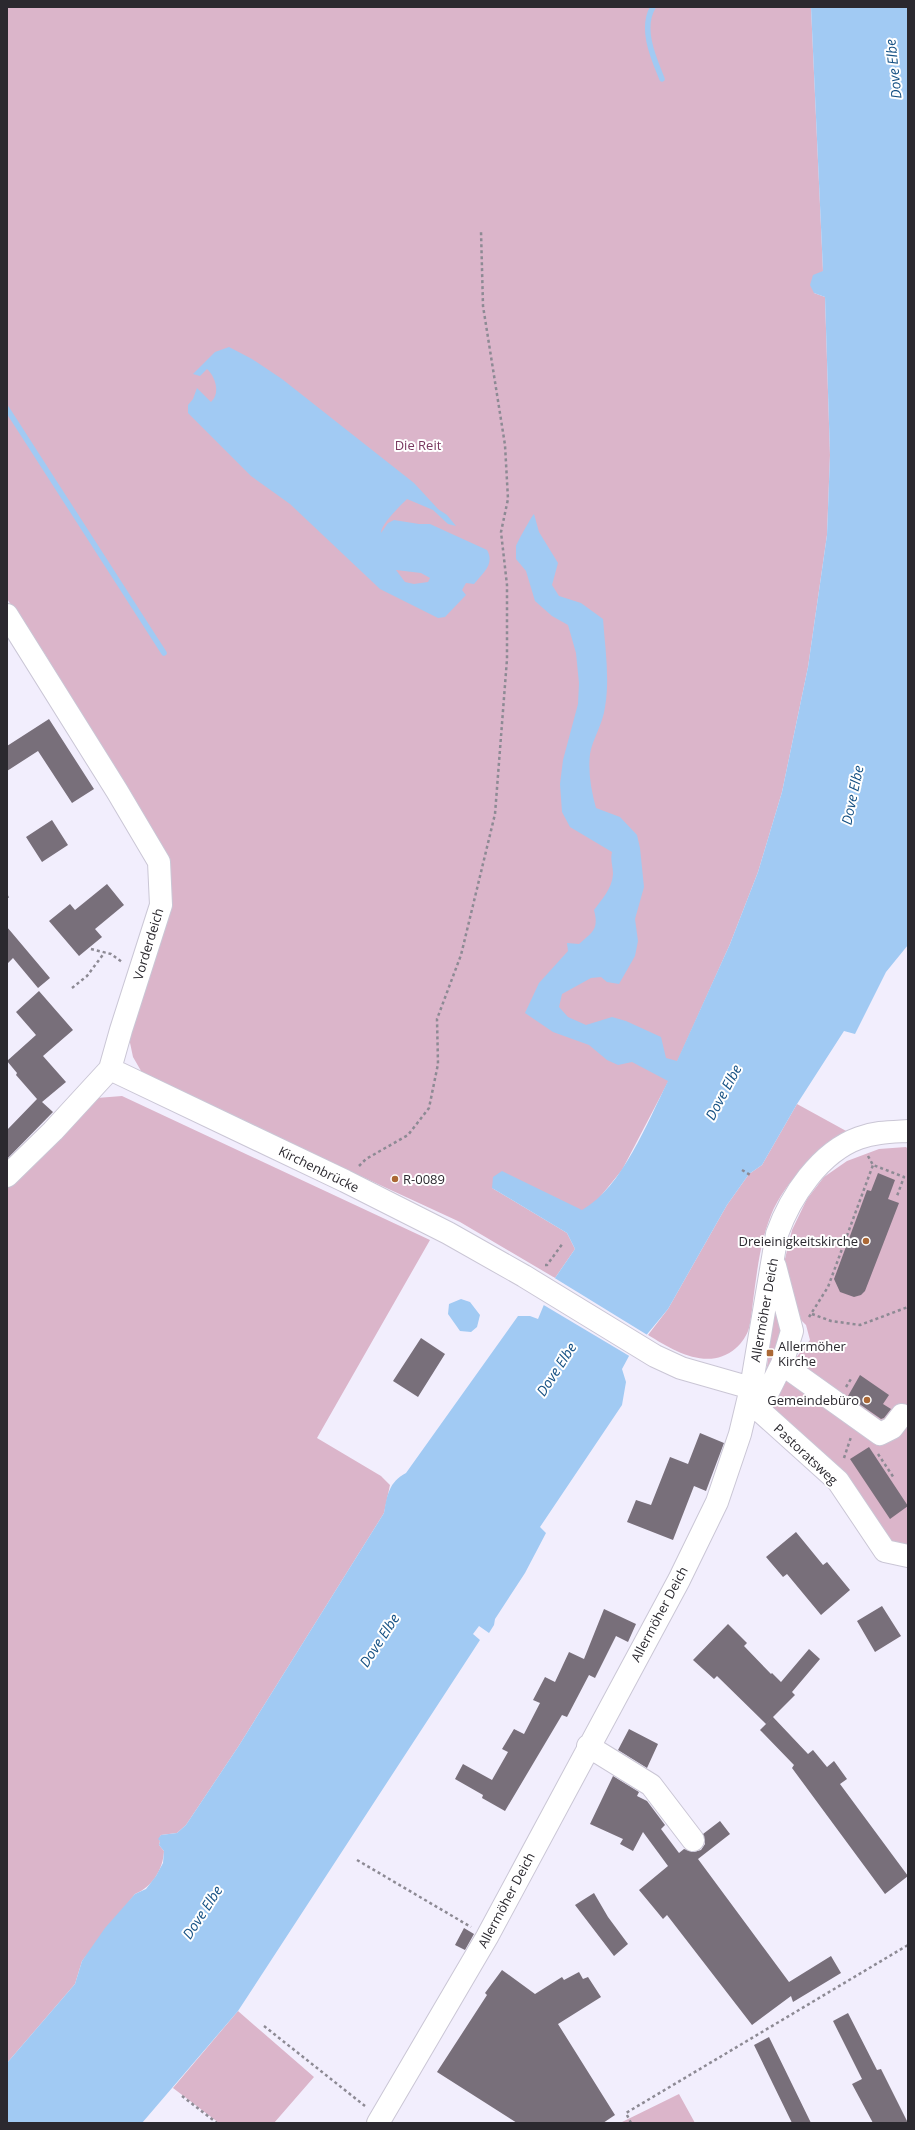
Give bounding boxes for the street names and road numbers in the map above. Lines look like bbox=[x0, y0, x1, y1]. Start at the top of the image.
street label: Vorderdeich bbox=[129, 906, 167, 982]
street label: Kirchenbrücke bbox=[276, 1142, 362, 1196]
street label: Allermöher Deich bbox=[746, 1257, 782, 1363]
street label: Pastoratsweg bbox=[770, 1420, 842, 1488]
street label: Allermöher Deich bbox=[626, 1563, 692, 1665]
street label: Allermöher Deich bbox=[473, 1849, 539, 1951]

